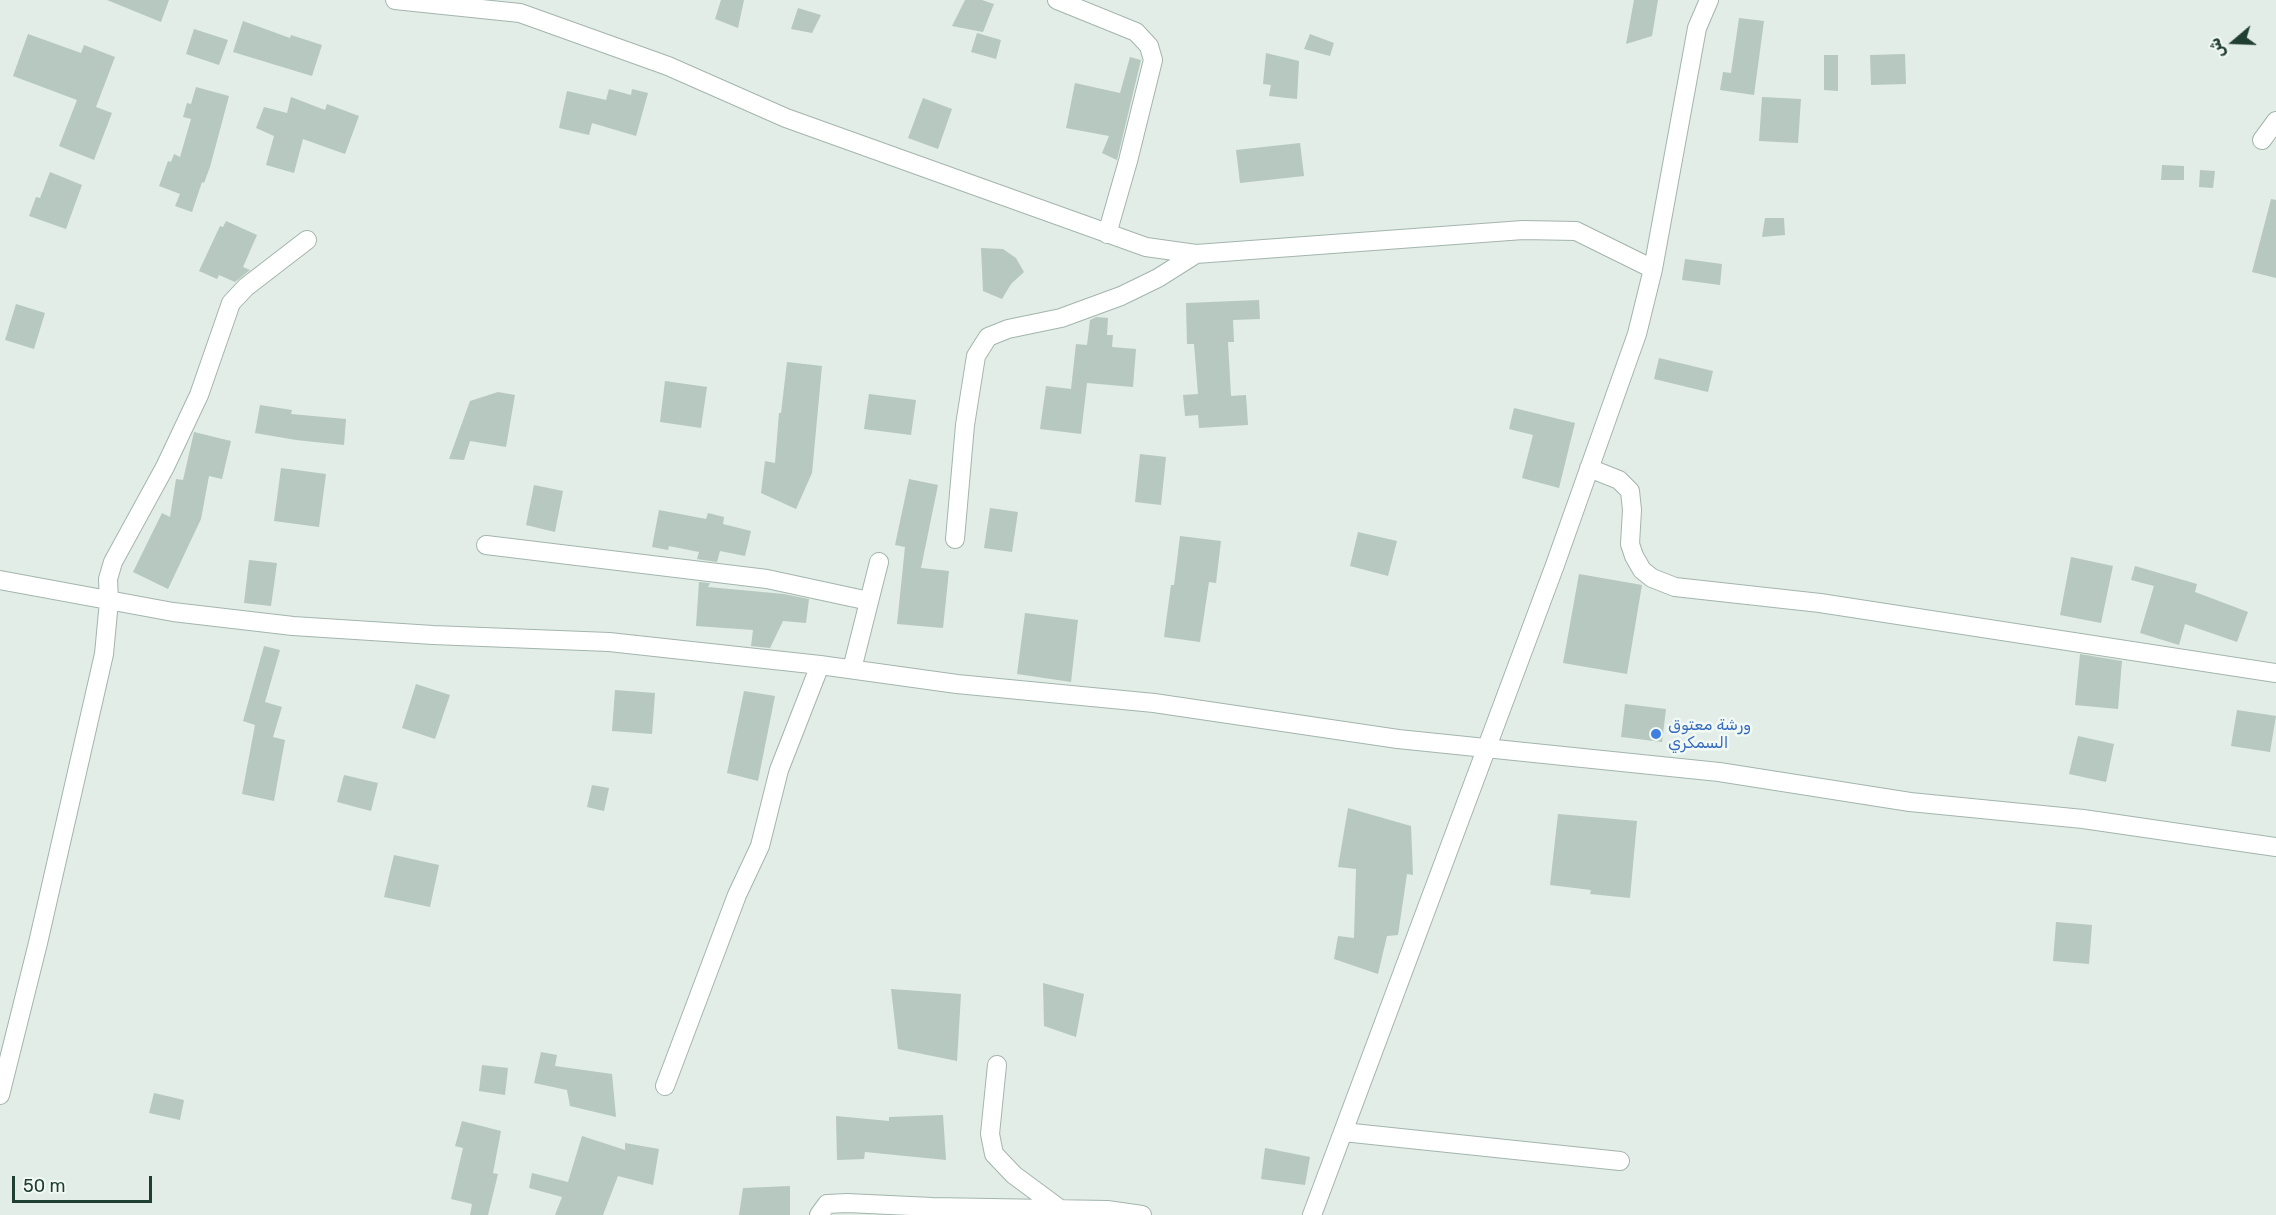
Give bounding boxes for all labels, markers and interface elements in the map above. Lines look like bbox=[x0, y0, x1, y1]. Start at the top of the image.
north arrow bbox=[2204, 12, 2264, 72]
text: ش bbox=[2204, 35, 2229, 61]
place label: ورشة معتوق السمكري bbox=[1668, 715, 1751, 753]
marker: ورشة معتوق السمكري bbox=[1649, 727, 1663, 741]
scale bar bbox=[15, 1164, 154, 1202]
text: 50 m bbox=[23, 1175, 66, 1197]

